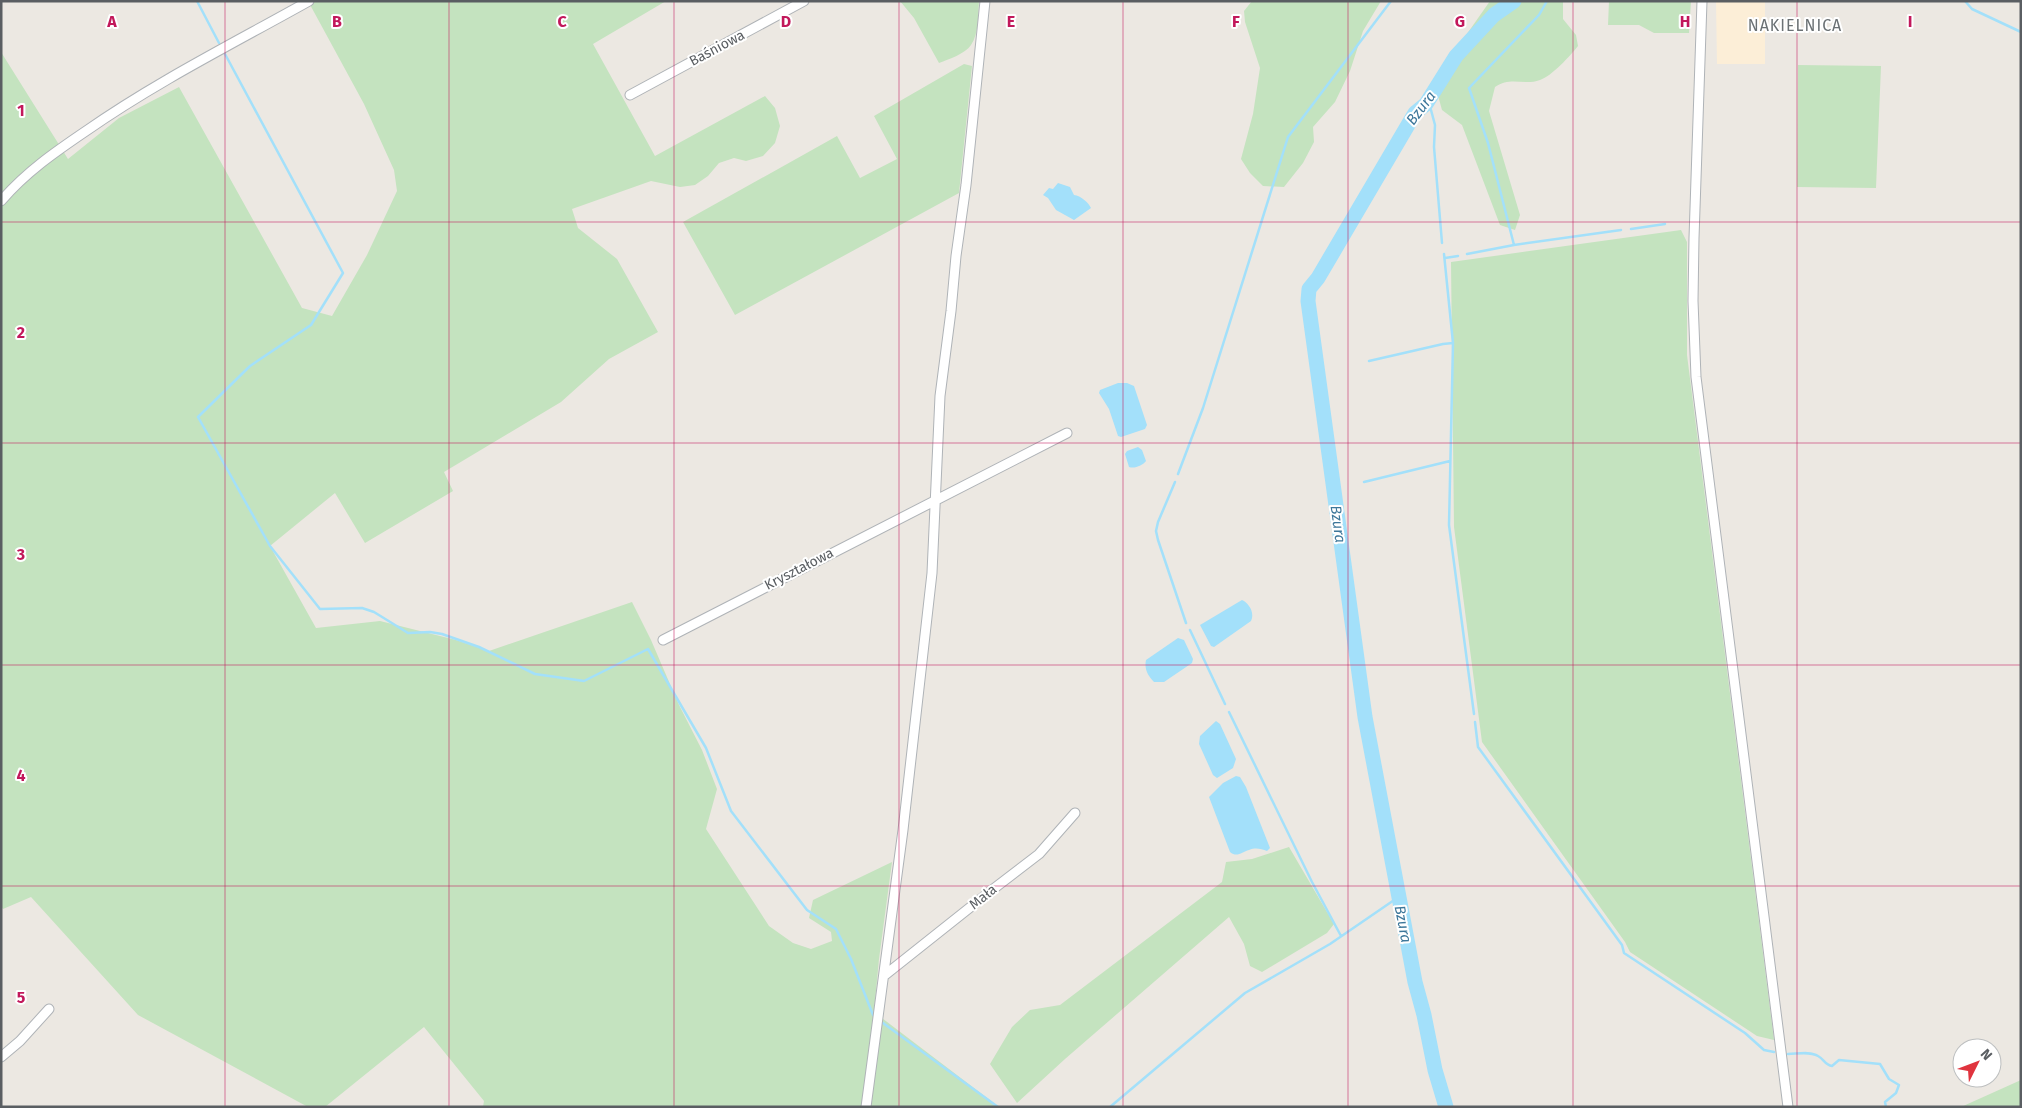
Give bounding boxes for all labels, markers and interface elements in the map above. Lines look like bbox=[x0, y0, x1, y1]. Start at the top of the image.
text: A bbox=[106, 12, 117, 31]
text: B bbox=[332, 12, 342, 31]
text: C bbox=[557, 12, 567, 31]
text: D bbox=[781, 12, 791, 31]
text: E bbox=[1007, 12, 1015, 31]
text: F bbox=[1232, 12, 1240, 31]
text: G bbox=[1455, 12, 1465, 31]
text: H bbox=[1680, 12, 1690, 31]
text: I bbox=[1908, 12, 1912, 31]
district label: NAKIELNICA bbox=[1748, 16, 1842, 35]
street label: Baśniowa bbox=[686, 26, 748, 70]
water label: Bzura bbox=[1402, 87, 1440, 129]
text: 1 bbox=[17, 101, 25, 120]
text: 2 bbox=[17, 323, 25, 342]
water label: Bzura bbox=[1326, 504, 1350, 544]
street label: Kryształowa bbox=[762, 544, 836, 594]
text: 3 bbox=[16, 545, 25, 564]
text: 4 bbox=[16, 766, 26, 785]
street label: Mała bbox=[966, 881, 1000, 913]
water label: Bzura bbox=[1391, 904, 1415, 944]
text: 5 bbox=[17, 988, 26, 1007]
north arrow bbox=[1952, 1038, 2002, 1088]
text: N bbox=[1977, 1045, 1996, 1064]

